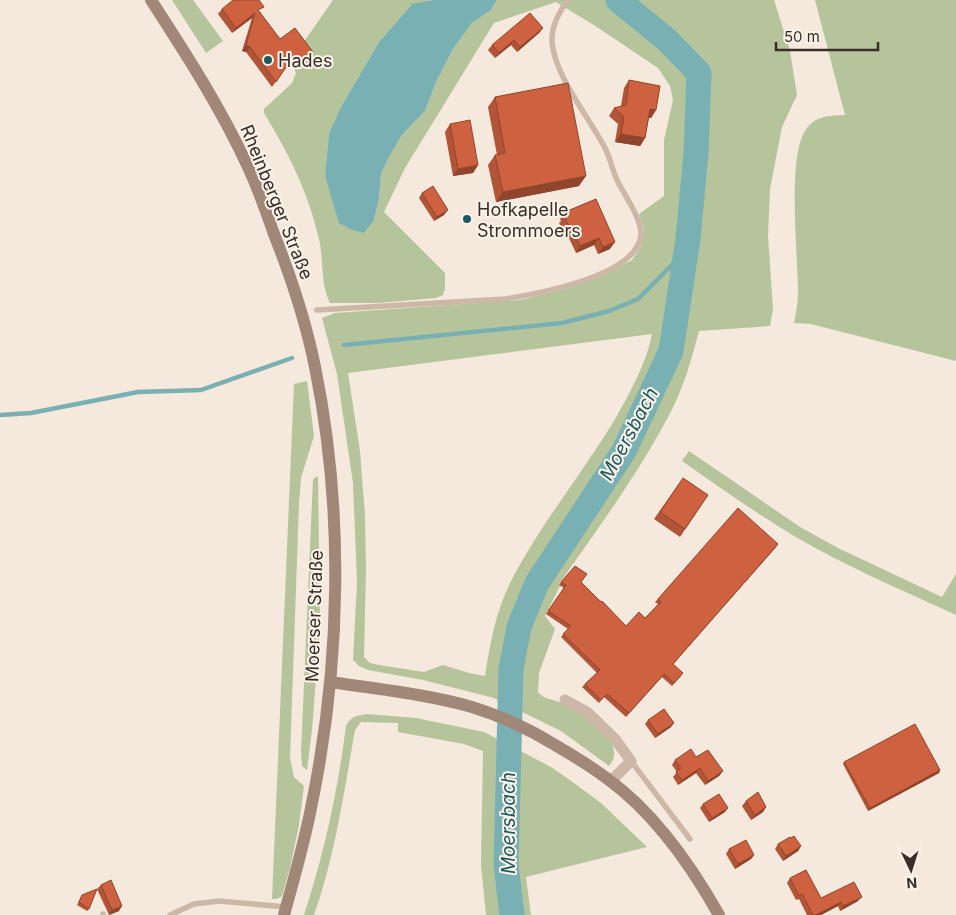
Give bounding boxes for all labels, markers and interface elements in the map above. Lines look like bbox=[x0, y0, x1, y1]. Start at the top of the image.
scale bar bbox=[776, 20, 878, 52]
text: 50 m bbox=[784, 27, 820, 46]
place label: Hades bbox=[278, 50, 333, 71]
marker: Hades bbox=[262, 54, 274, 66]
street label: Rheinberger Straße bbox=[236, 122, 318, 282]
place label: Hofkapelle Strommoers bbox=[477, 199, 581, 241]
marker: Hofkapelle Strommoers bbox=[461, 213, 473, 225]
water label: Moersbach bbox=[595, 384, 663, 484]
street label: Moerser Straße bbox=[301, 550, 327, 682]
water label: Moersbach bbox=[497, 772, 520, 874]
north arrow bbox=[886, 845, 936, 895]
text: N bbox=[906, 875, 918, 892]

